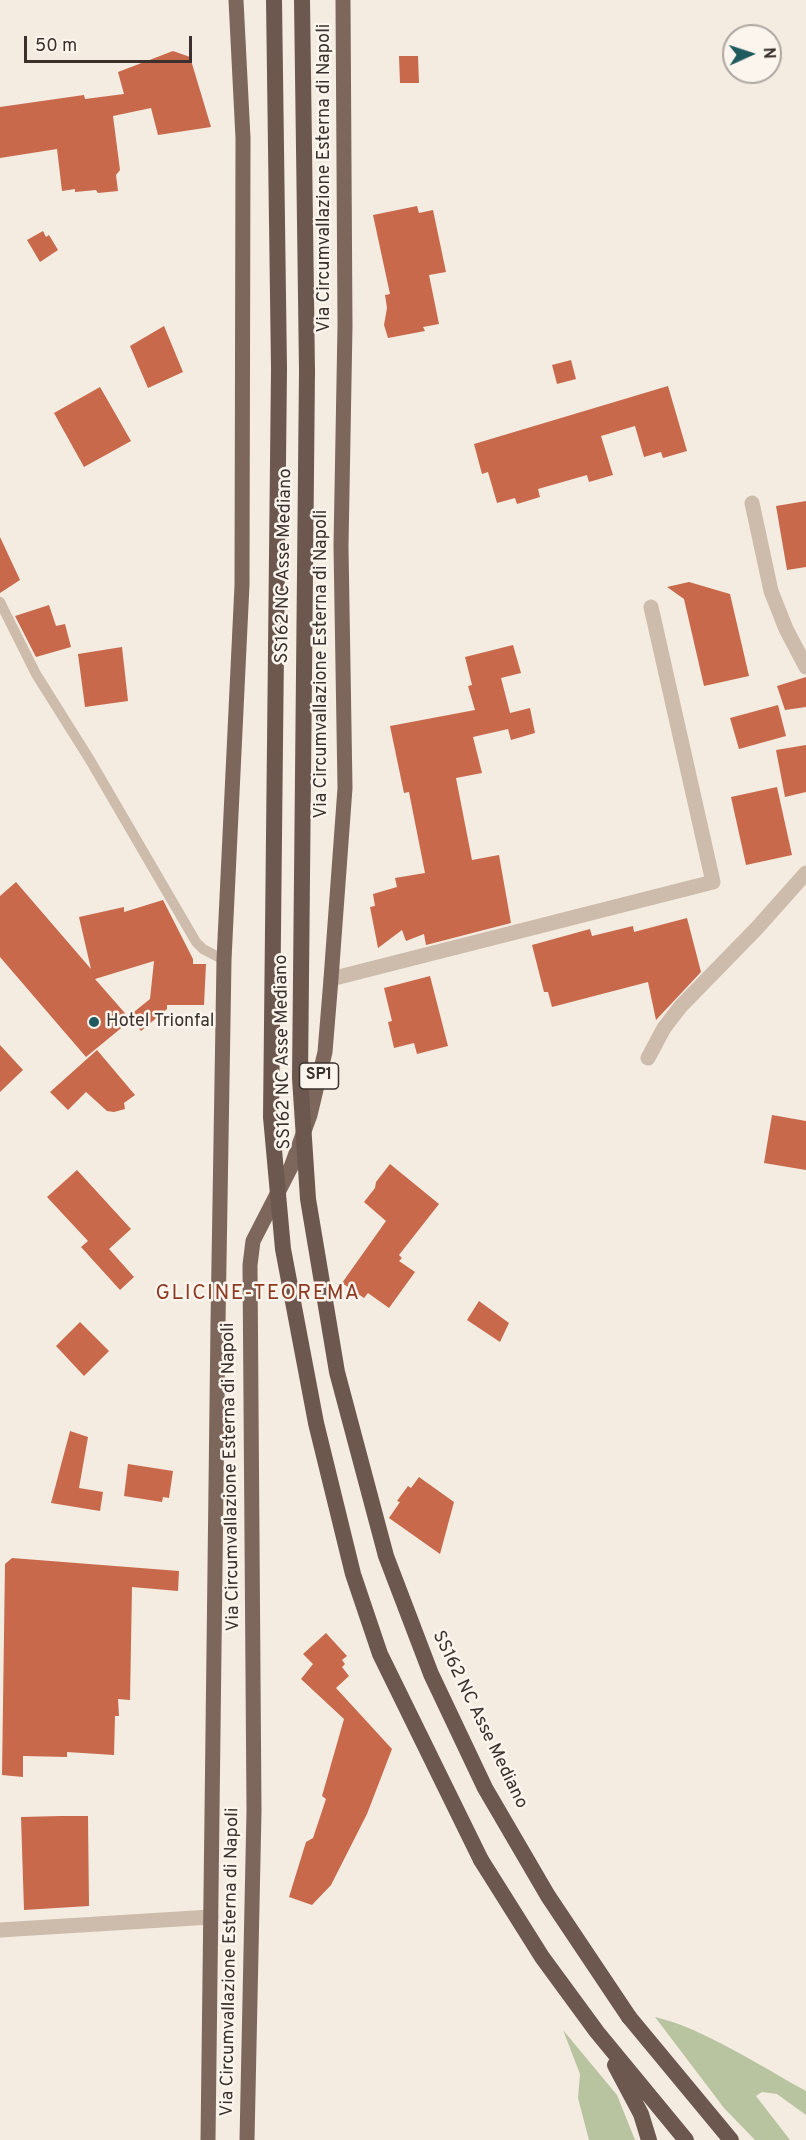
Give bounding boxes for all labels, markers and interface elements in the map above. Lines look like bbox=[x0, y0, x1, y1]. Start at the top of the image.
scale bar bbox=[27, 24, 195, 62]
street label: Via Circumvallazione Esterna di Napoli bbox=[314, 24, 336, 332]
north arrow bbox=[722, 24, 782, 84]
text: 50 m bbox=[35, 35, 77, 58]
text: N bbox=[758, 47, 778, 59]
street label: SS162 NC Asse Mediano bbox=[273, 468, 297, 664]
street label: Via Circumvallazione Esterna di Napoli bbox=[311, 510, 333, 818]
street label: SS162 NC Asse Mediano bbox=[272, 954, 296, 1150]
place label: Hotel Trionfal bbox=[106, 1011, 214, 1033]
marker: Hotel Trionfal bbox=[87, 1015, 101, 1029]
road number: SP1 bbox=[300, 1063, 338, 1089]
district label: GLICINE-TEOREMA bbox=[156, 1282, 360, 1308]
street label: Via Circumvallazione Esterna di Napoli bbox=[219, 1322, 245, 1632]
street label: SS162 NC Asse Mediano bbox=[427, 1628, 531, 1812]
street label: Via Circumvallazione Esterna di Napoli bbox=[218, 1807, 244, 2117]

